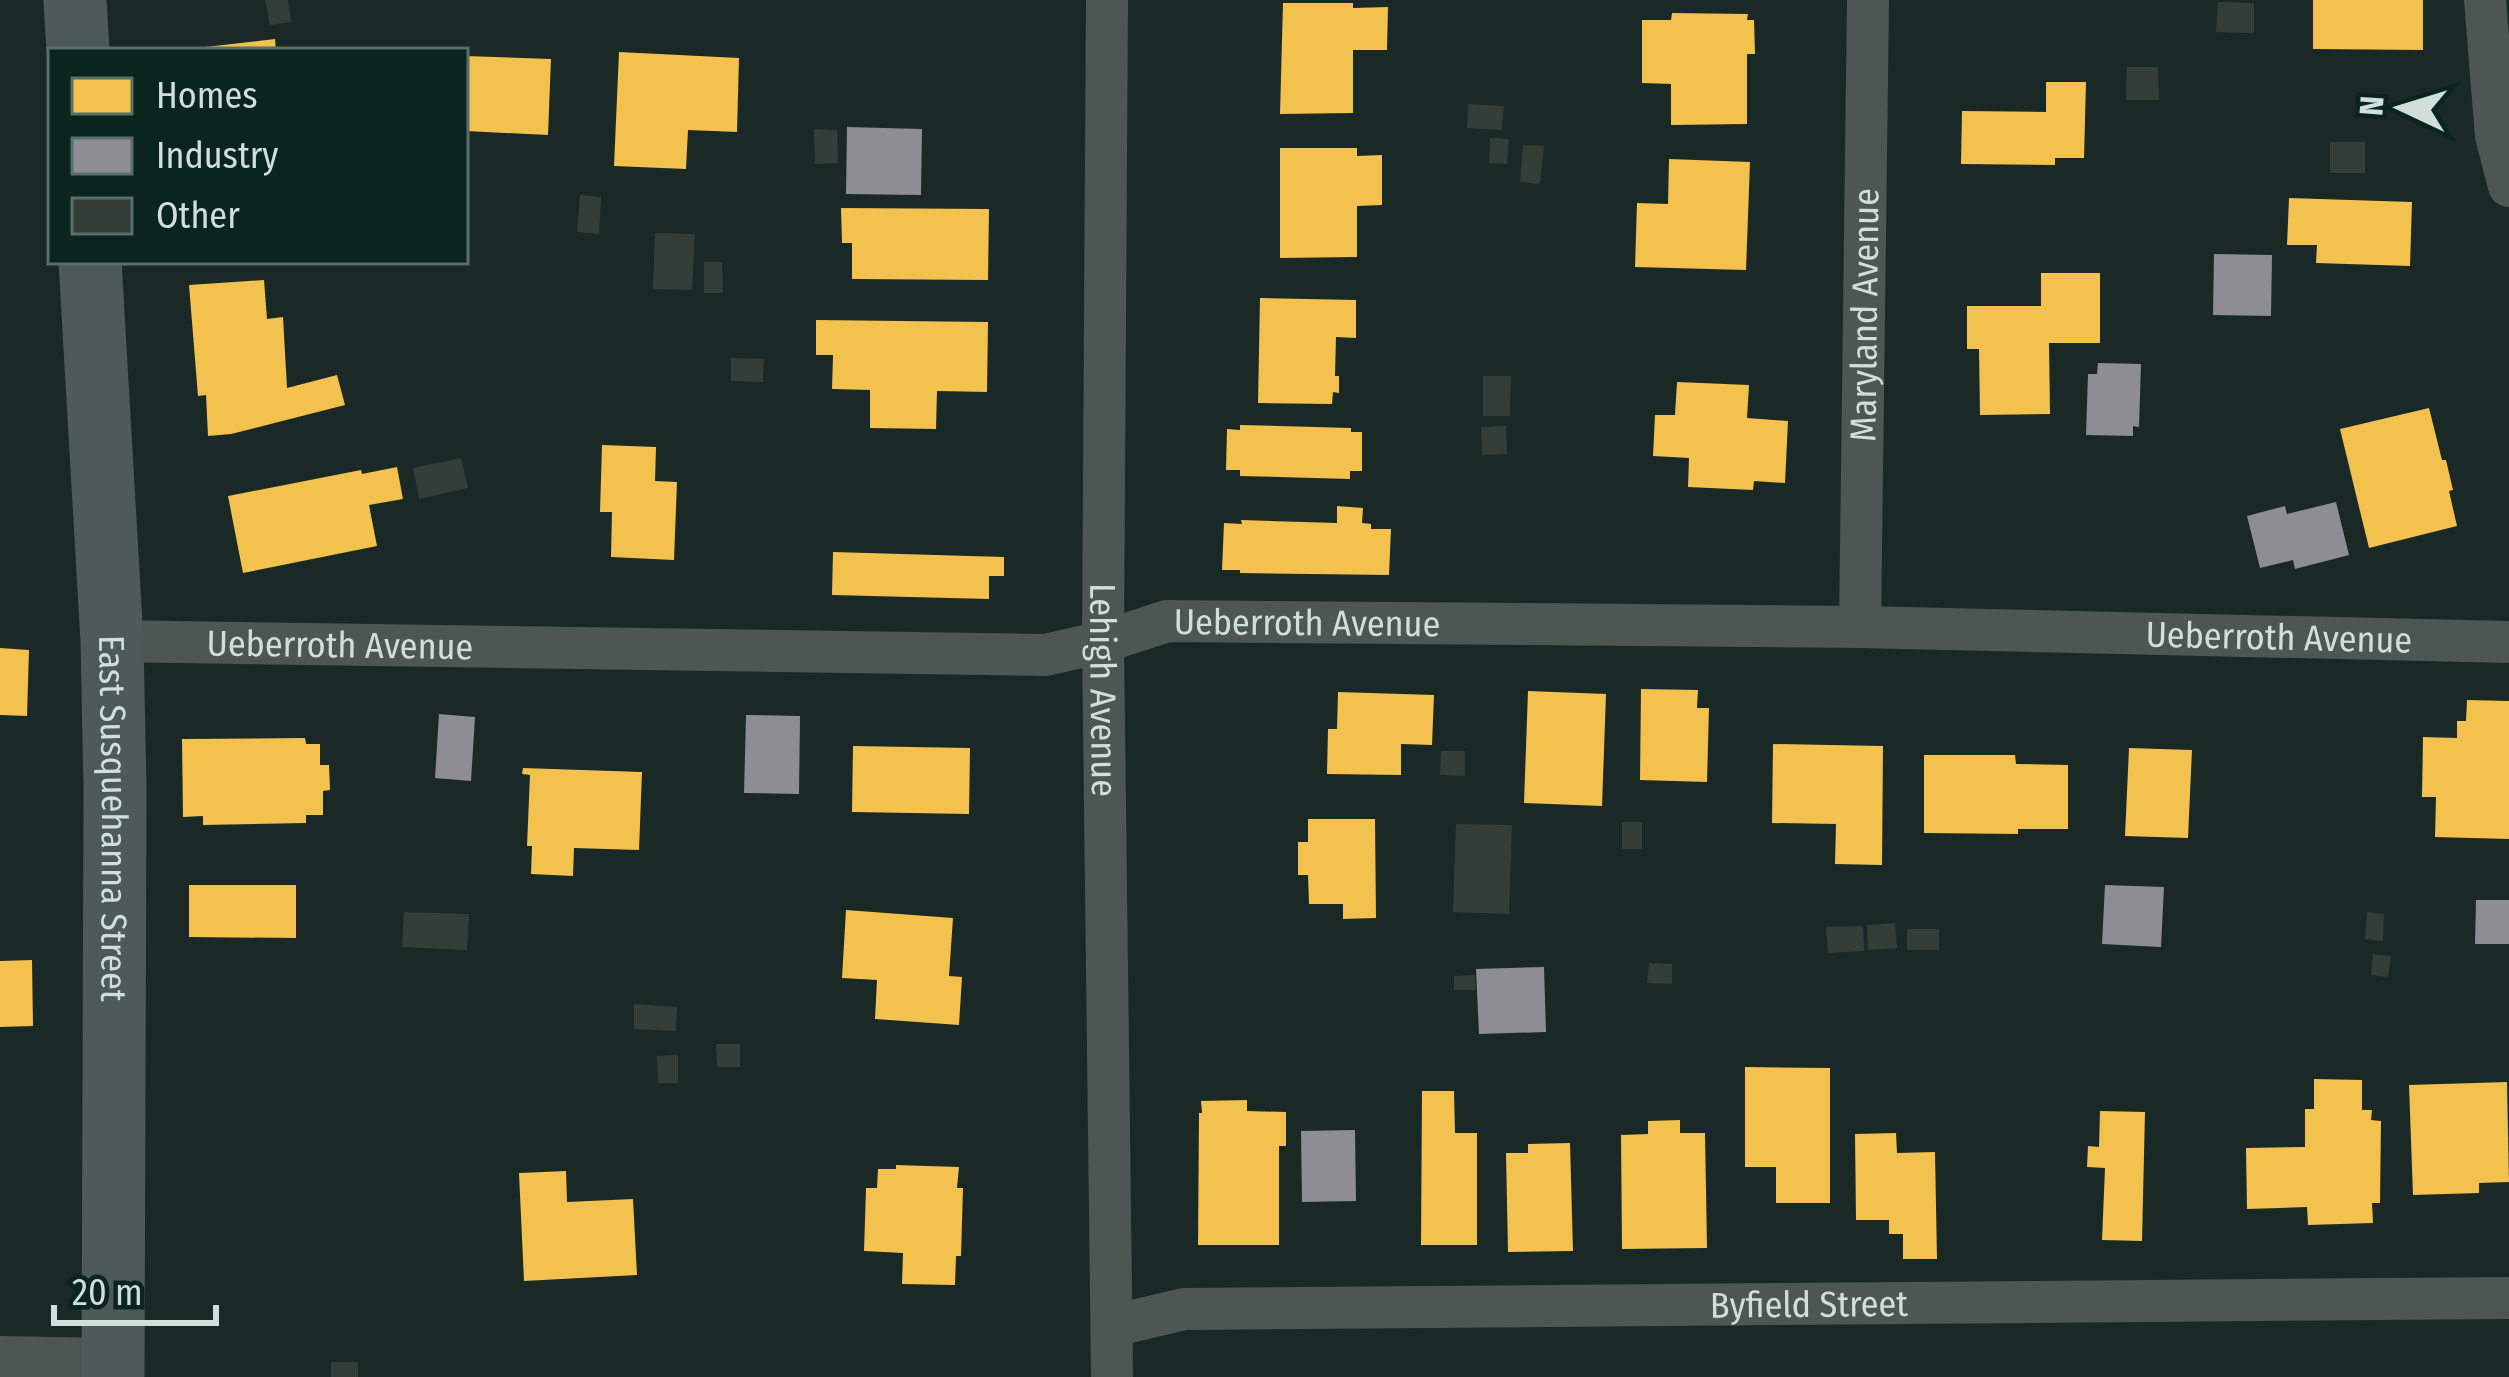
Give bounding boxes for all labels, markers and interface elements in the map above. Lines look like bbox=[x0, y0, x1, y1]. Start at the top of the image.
legend bbox=[48, 48, 468, 264]
north arrow bbox=[2341, 48, 2461, 168]
text: Homes bbox=[156, 74, 258, 118]
text: N bbox=[2351, 95, 2393, 117]
text: Industry bbox=[156, 134, 278, 178]
street label: Maryland Avenue bbox=[1841, 188, 1889, 442]
text: Other bbox=[156, 194, 240, 238]
street label: Lehigh Avenue bbox=[1080, 583, 1126, 797]
street label: Ueberroth Avenue bbox=[1174, 600, 1441, 646]
street label: Ueberroth Avenue bbox=[2145, 613, 2413, 663]
street label: Ueberroth Avenue bbox=[206, 621, 474, 669]
street label: East Susquehanna Street bbox=[89, 635, 136, 1002]
scale bar bbox=[54, 1251, 216, 1325]
text: 20 m bbox=[72, 1271, 143, 1315]
street label: Byfield Street bbox=[1710, 1282, 1908, 1328]

